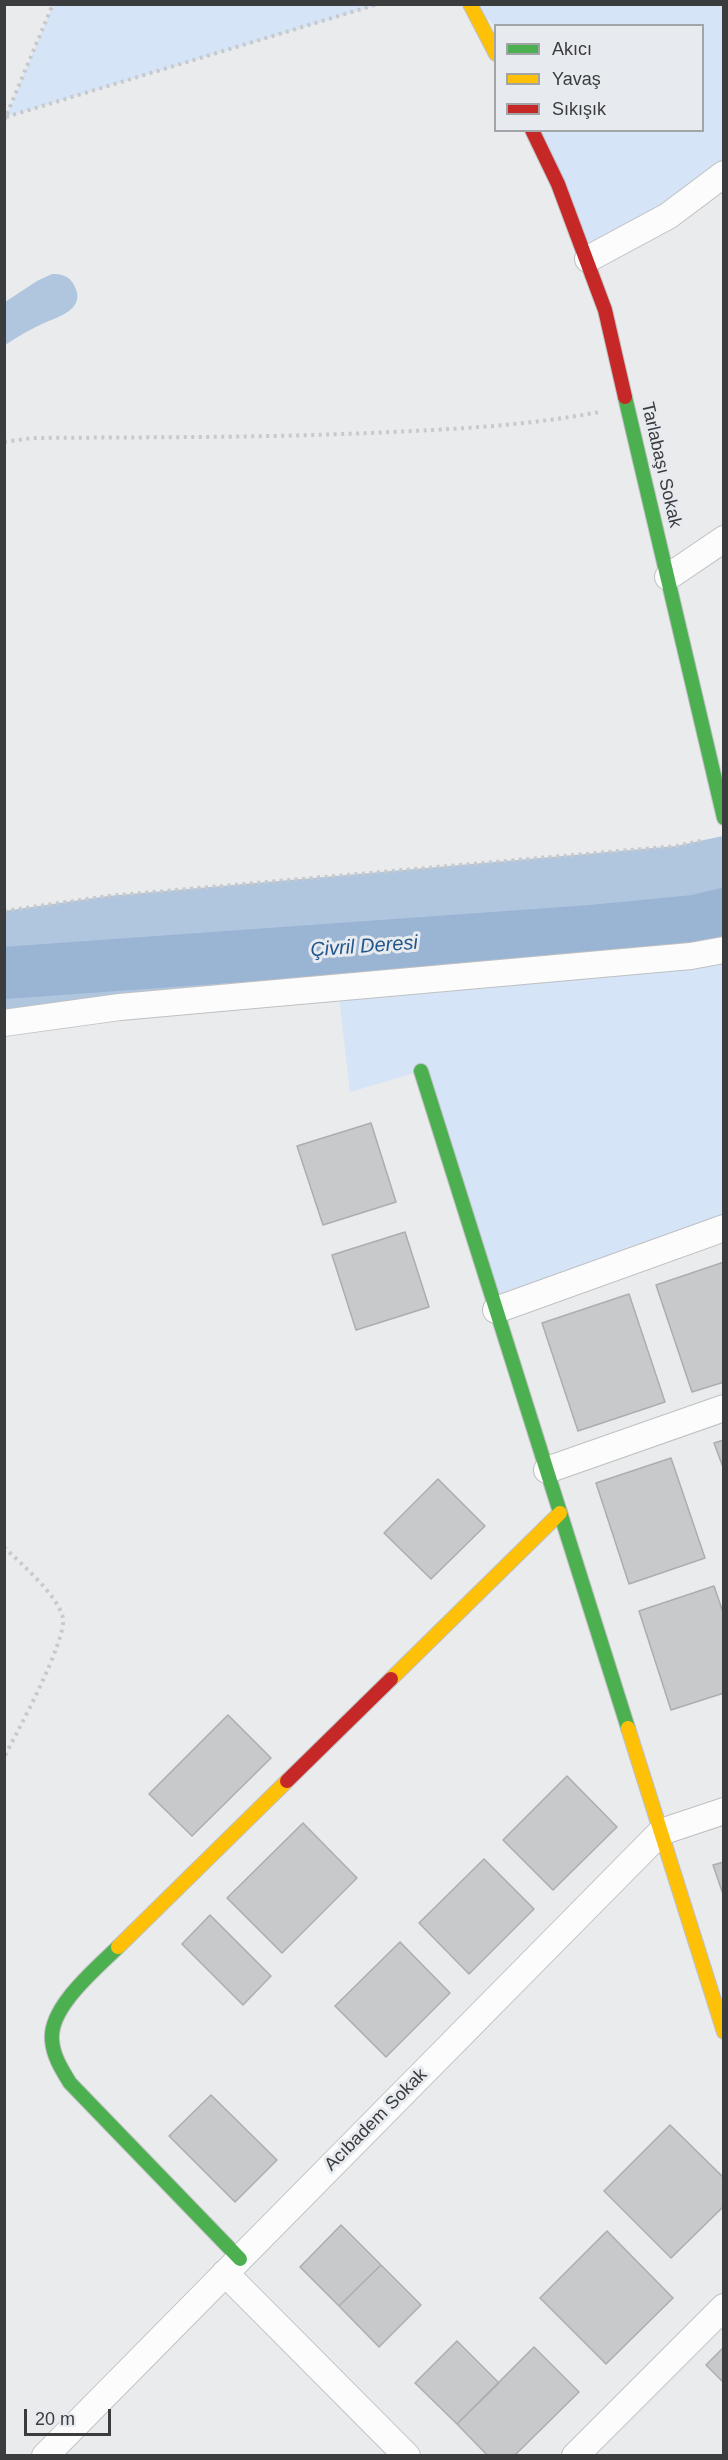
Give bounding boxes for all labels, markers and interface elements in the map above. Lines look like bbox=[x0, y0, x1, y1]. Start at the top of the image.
legend bbox=[494, 24, 704, 132]
text: Akıcı bbox=[552, 39, 592, 59]
text: Yavaş bbox=[552, 69, 601, 89]
text: Sıkışık bbox=[552, 99, 606, 119]
street label: Tarlabaşı Sokak bbox=[636, 400, 686, 530]
water label: Çivril Deresi bbox=[309, 931, 419, 963]
street label: Acıbadem Sokak bbox=[320, 2064, 432, 2176]
scale bar bbox=[27, 2397, 114, 2435]
text: 20 m bbox=[35, 2409, 75, 2429]

